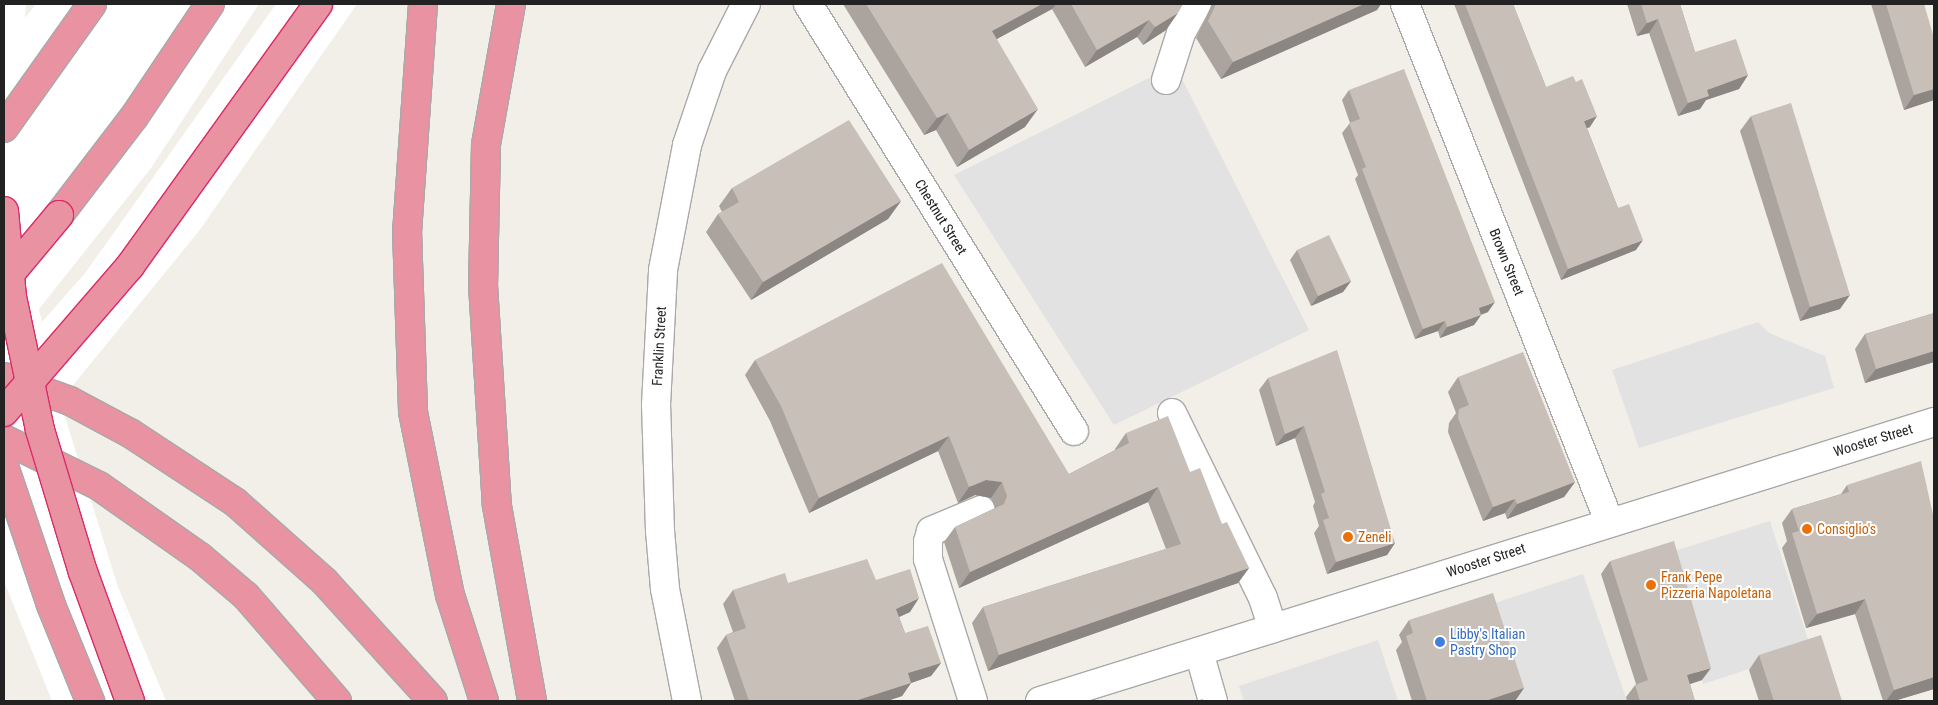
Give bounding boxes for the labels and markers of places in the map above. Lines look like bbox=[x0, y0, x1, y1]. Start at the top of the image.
place label: Consiglio's bbox=[1817, 521, 1876, 537]
marker: Consiglio's bbox=[1801, 523, 1813, 535]
place label: Zeneli bbox=[1358, 529, 1392, 545]
marker: Zeneli bbox=[1342, 531, 1354, 543]
place label: Frank Pepe Pizzeria Napoletana bbox=[1661, 569, 1772, 602]
marker: Frank Pepe Pizzeria Napoletana bbox=[1645, 579, 1657, 591]
place label: Libby's Italian Pastry Shop bbox=[1450, 626, 1525, 658]
marker: Libby's Italian Pastry Shop bbox=[1434, 636, 1446, 648]

